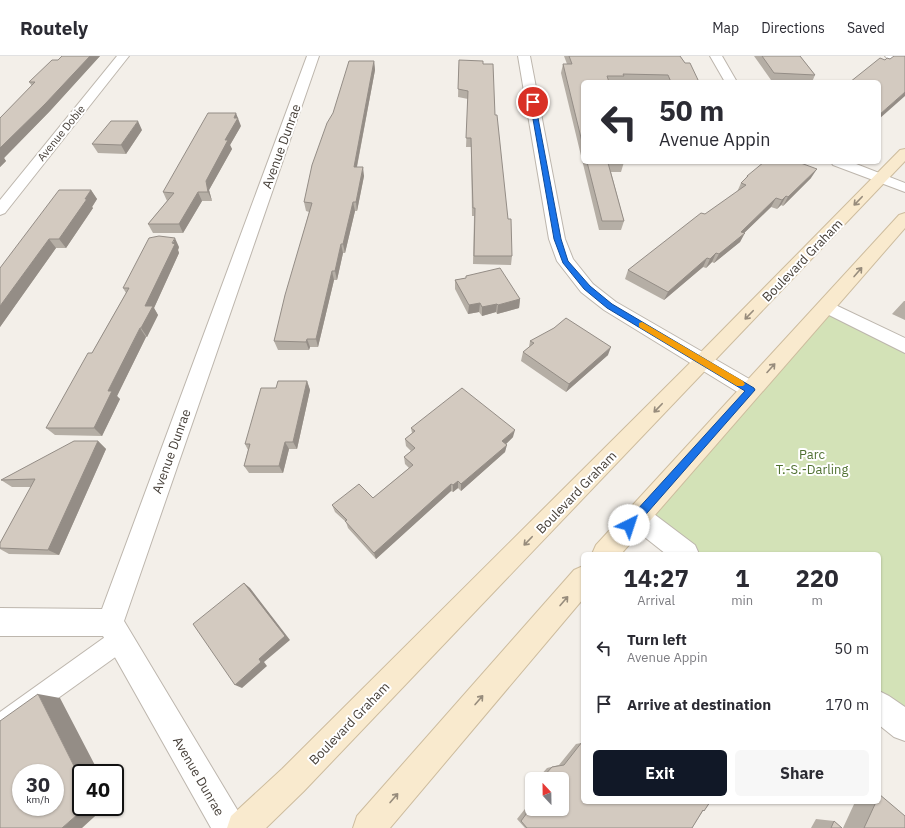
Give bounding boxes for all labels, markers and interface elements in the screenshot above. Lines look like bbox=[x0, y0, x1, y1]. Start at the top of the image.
text: Routely bbox=[20, 16, 88, 40]
text: Map bbox=[712, 19, 739, 37]
text: Directions bbox=[761, 19, 825, 37]
text: Saved bbox=[847, 19, 885, 37]
pin bbox=[516, 85, 550, 119]
icon: arrive bbox=[522, 91, 544, 113]
text: 50 m bbox=[659, 92, 724, 129]
icon: left bbox=[593, 96, 645, 148]
street label: Avenue Dobie bbox=[34, 102, 88, 164]
street label: Avenue Dunrae bbox=[258, 102, 305, 191]
text: Avenue Appin bbox=[659, 128, 771, 151]
one-way arrow bbox=[853, 196, 863, 206]
street label: Boulevard Graham bbox=[759, 215, 846, 305]
one-way arrow bbox=[853, 267, 862, 277]
one-way arrow bbox=[744, 310, 754, 320]
one-way arrow bbox=[766, 363, 775, 374]
one-way arrow bbox=[653, 403, 663, 413]
street label: Avenue Dunrae bbox=[148, 407, 195, 496]
park label: Parc T.-S.-Darling bbox=[776, 446, 848, 478]
street label: Boulevard Graham bbox=[533, 447, 620, 537]
position arrow bbox=[608, 504, 650, 546]
one-way arrow bbox=[523, 536, 533, 546]
text: 14:27 bbox=[623, 562, 689, 594]
text: 1 bbox=[735, 562, 749, 594]
text: 220 bbox=[795, 562, 839, 594]
text: Arrival bbox=[637, 592, 675, 609]
text: min bbox=[731, 592, 753, 609]
text: m bbox=[811, 592, 823, 609]
one-way arrow bbox=[559, 596, 568, 607]
text: Turn left bbox=[627, 630, 687, 649]
icon: left bbox=[593, 637, 615, 659]
text: 50 m bbox=[834, 639, 869, 658]
text: Avenue Appin bbox=[627, 649, 708, 666]
street label: Boulevard Graham bbox=[306, 678, 393, 768]
icon: arrive bbox=[593, 693, 615, 715]
one-way arrow bbox=[475, 695, 484, 705]
text: Arrive at destination bbox=[627, 695, 771, 714]
text: 170 m bbox=[825, 695, 869, 714]
street label: Avenue Dunrae bbox=[169, 734, 228, 819]
button: Exit bbox=[593, 750, 727, 796]
button: Share bbox=[735, 750, 869, 796]
speed limit sign: 40 bbox=[72, 764, 124, 816]
text: 30 bbox=[26, 771, 50, 798]
north arrow bbox=[525, 772, 569, 816]
map controls bbox=[525, 772, 569, 816]
text: km/h bbox=[26, 793, 50, 806]
one-way arrow bbox=[390, 793, 399, 804]

